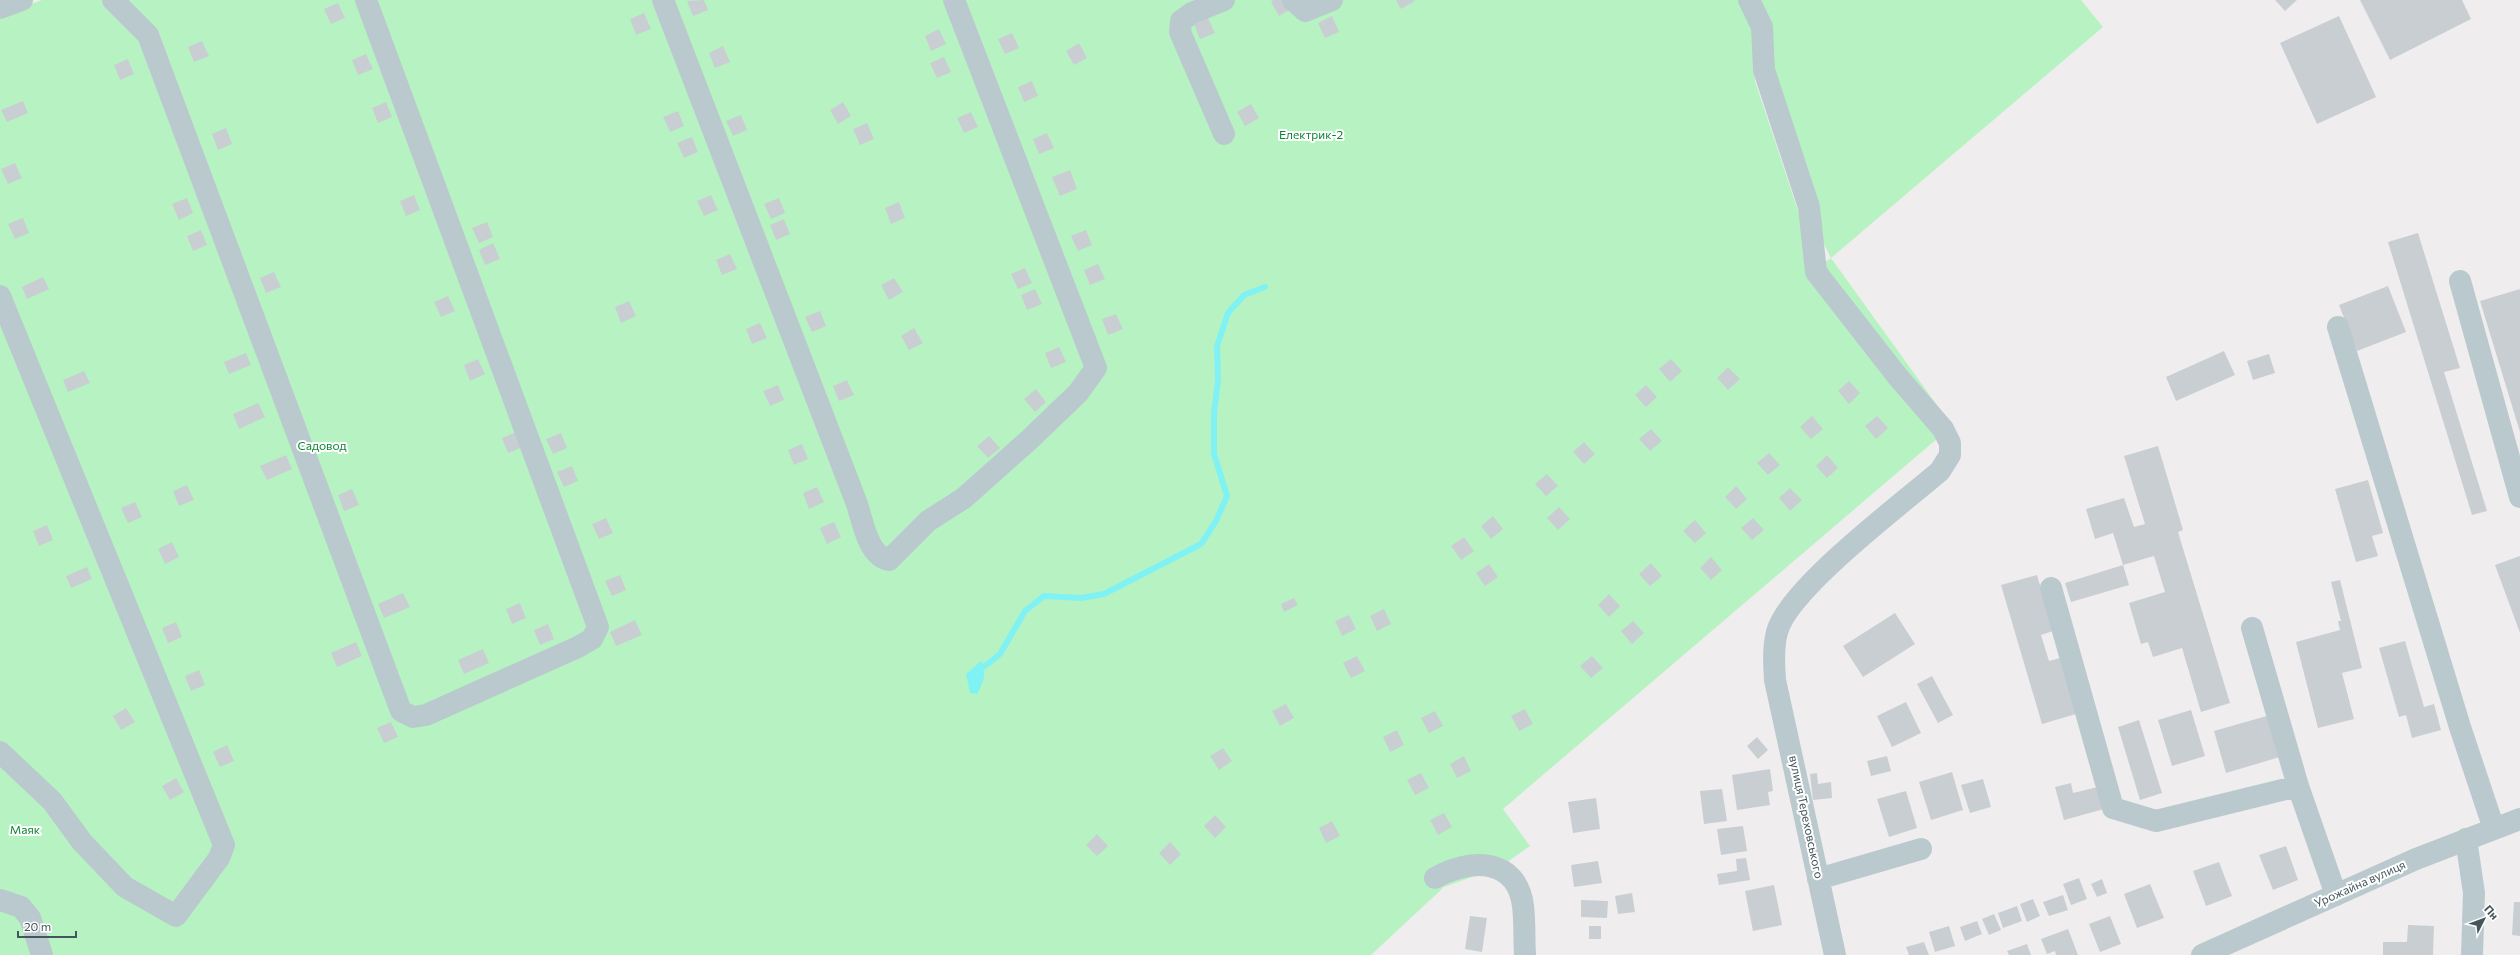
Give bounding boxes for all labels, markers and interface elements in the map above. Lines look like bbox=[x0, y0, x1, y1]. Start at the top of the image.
park label: Електрик-2 bbox=[1279, 127, 1343, 141]
park label: Садовод bbox=[297, 438, 347, 452]
street label: вулиця Тереховського bbox=[1787, 754, 1827, 880]
park label: Маяк bbox=[10, 822, 41, 836]
street label: Урожайна вулиця bbox=[2312, 857, 2407, 910]
north arrow bbox=[2464, 899, 2504, 939]
text: Пн bbox=[2482, 902, 2502, 922]
scale bar bbox=[18, 913, 76, 939]
text: 20 m bbox=[24, 919, 51, 933]

